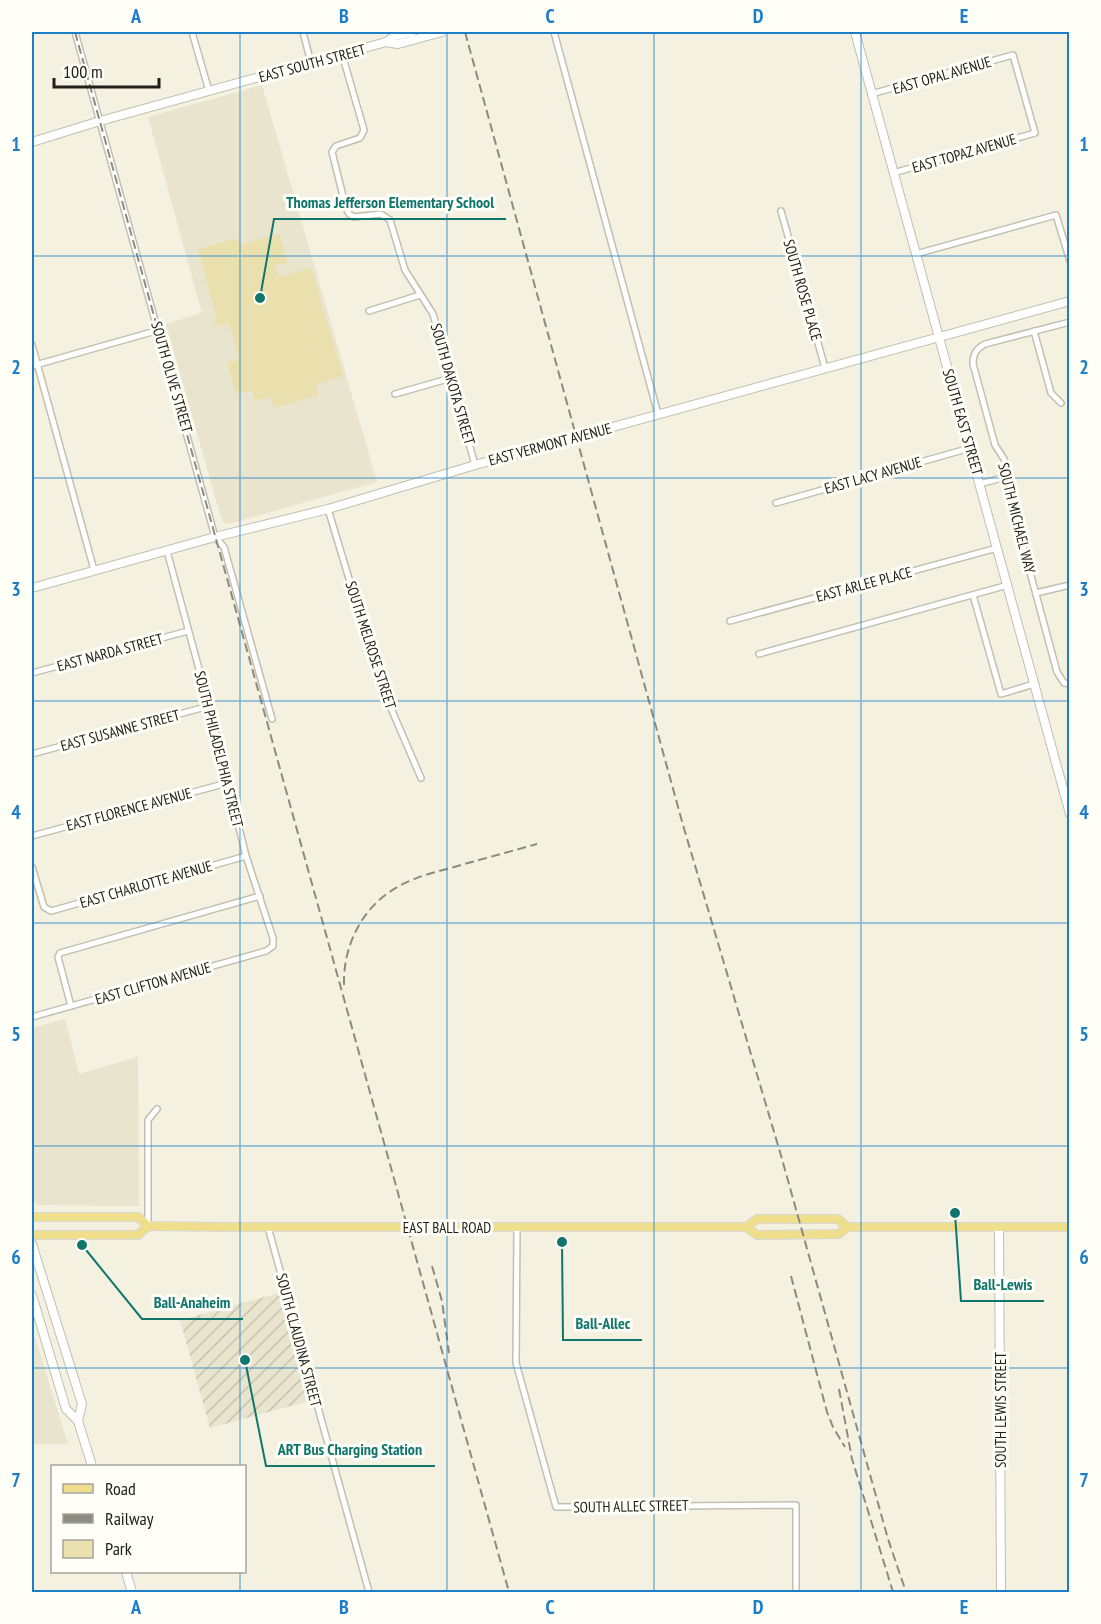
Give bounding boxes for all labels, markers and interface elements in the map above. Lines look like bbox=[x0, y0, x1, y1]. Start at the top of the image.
text: A bbox=[130, 3, 142, 29]
text: B bbox=[339, 3, 349, 29]
text: C bbox=[545, 3, 555, 29]
text: D bbox=[753, 3, 764, 29]
text: E bbox=[960, 3, 968, 29]
street label: EAST SOUTH STREET bbox=[257, 40, 368, 86]
scale bar bbox=[54, 51, 159, 89]
street label: EAST OPAL AVENUE bbox=[891, 52, 993, 98]
text: 100 m bbox=[63, 60, 103, 83]
street label: EAST TOPAZ AVENUE bbox=[910, 129, 1018, 177]
text: 1 bbox=[11, 131, 21, 157]
text: 1 bbox=[1079, 131, 1089, 157]
callout: Thomas Jefferson Elementary School bbox=[274, 185, 506, 219]
text: Thomas Jefferson Elementary School bbox=[286, 192, 494, 212]
street label: SOUTH ROSE PLACE bbox=[779, 237, 827, 343]
street label: SOUTH OLIVE STREET bbox=[147, 319, 197, 435]
street label: SOUTH DAKOTA STREET bbox=[427, 321, 479, 447]
text: 2 bbox=[11, 354, 21, 380]
text: 2 bbox=[1079, 354, 1089, 380]
street label: SOUTH EAST STREET bbox=[939, 367, 987, 478]
street label: EAST VERMONT AVENUE bbox=[486, 418, 614, 470]
street label: EAST LACY AVENUE bbox=[822, 452, 924, 498]
street label: SOUTH MICHAEL WAY bbox=[994, 461, 1040, 575]
street label: EAST ARLEE PLACE bbox=[814, 562, 914, 606]
text: 3 bbox=[11, 576, 21, 602]
text: 3 bbox=[1079, 576, 1089, 602]
street label: SOUTH MELROSE STREET bbox=[341, 579, 401, 712]
street label: EAST NARDA STREET bbox=[55, 629, 165, 675]
street label: SOUTH PHILADELPHIA STREET bbox=[190, 669, 248, 830]
street label: EAST SUSANNE STREET bbox=[58, 705, 182, 755]
street label: EAST FLORENCE AVENUE bbox=[64, 783, 194, 835]
text: 4 bbox=[11, 799, 21, 825]
text: 4 bbox=[1079, 799, 1089, 825]
street label: EAST CHARLOTTE AVENUE bbox=[78, 856, 214, 912]
street label: EAST CLIFTON AVENUE bbox=[93, 957, 213, 1009]
text: 5 bbox=[11, 1021, 21, 1047]
text: 5 bbox=[1079, 1021, 1089, 1047]
street label: EAST BALL ROAD bbox=[403, 1218, 491, 1237]
text: 6 bbox=[11, 1244, 21, 1270]
text: 6 bbox=[1079, 1244, 1089, 1270]
callout: Ball-Lewis bbox=[961, 1267, 1044, 1301]
street label: SOUTH CLAUDINA STREET bbox=[272, 1271, 326, 1409]
text: Ball-Lewis bbox=[974, 1274, 1033, 1294]
callout: Ball-Anaheim bbox=[142, 1285, 243, 1319]
text: Ball-Anaheim bbox=[154, 1292, 230, 1312]
callout: Ball-Allec bbox=[563, 1306, 642, 1340]
text: Ball-Allec bbox=[576, 1313, 631, 1333]
street label: SOUTH LEWIS STREET bbox=[991, 1352, 1010, 1468]
callout: ART Bus Charging Station bbox=[266, 1432, 435, 1466]
text: ART Bus Charging Station bbox=[277, 1439, 422, 1459]
legend bbox=[51, 1465, 246, 1573]
text: 7 bbox=[11, 1467, 21, 1493]
text: 7 bbox=[1079, 1467, 1089, 1493]
text: Road bbox=[105, 1477, 136, 1500]
street label: SOUTH ALLEC STREET bbox=[573, 1495, 689, 1517]
text: Railway bbox=[105, 1507, 154, 1530]
text: Park bbox=[105, 1537, 132, 1560]
text: A bbox=[130, 1594, 142, 1620]
text: B bbox=[339, 1594, 349, 1620]
text: C bbox=[545, 1594, 555, 1620]
text: D bbox=[753, 1594, 764, 1620]
text: E bbox=[960, 1594, 968, 1620]

